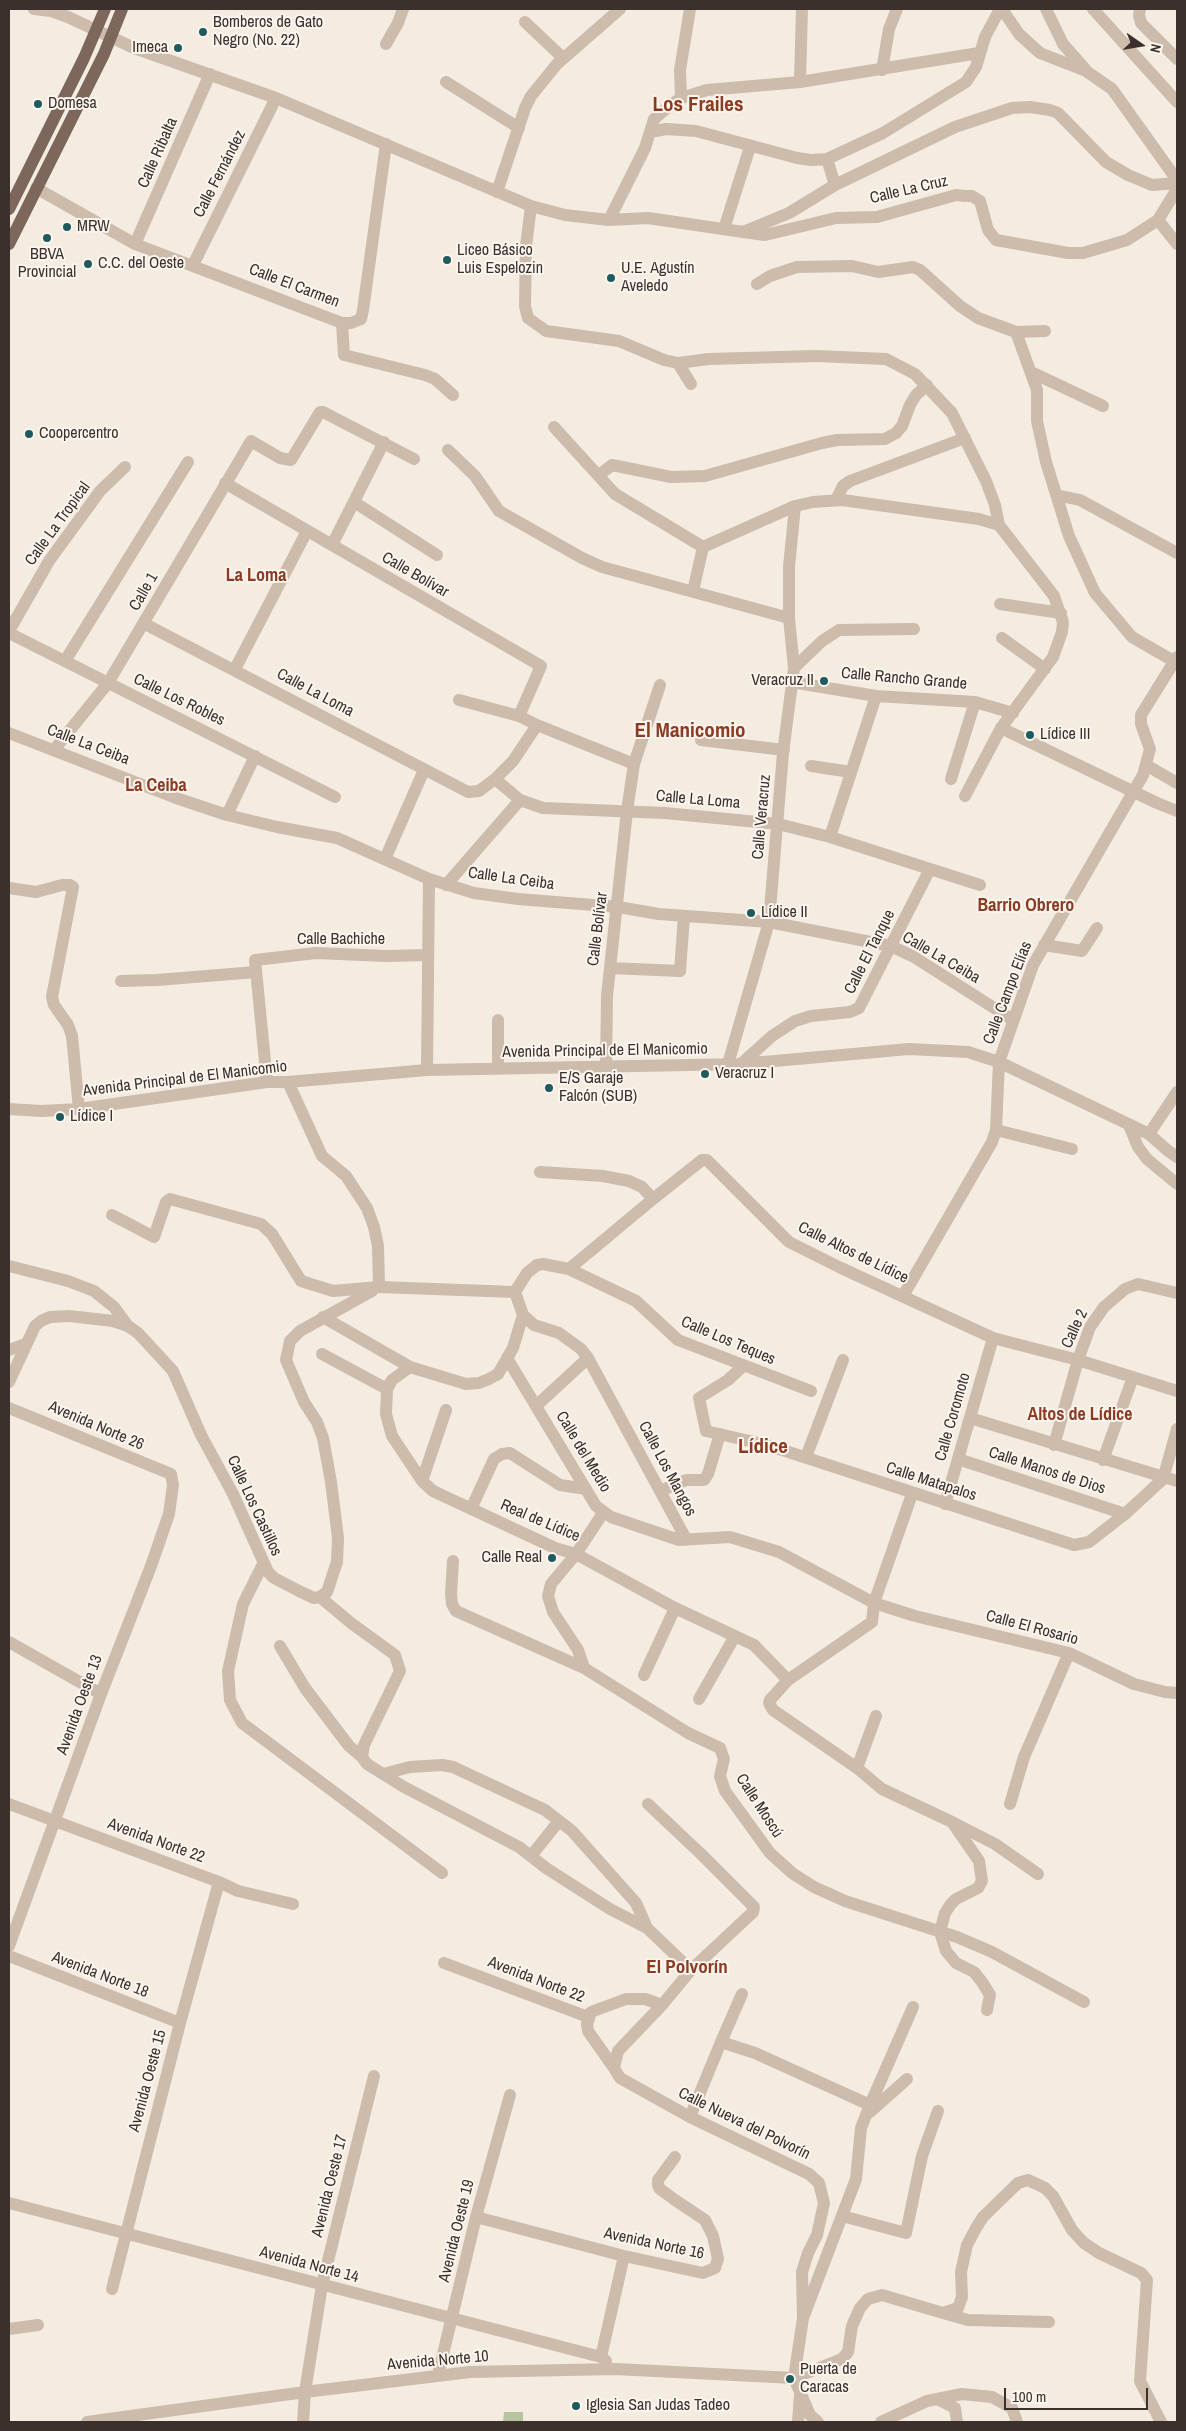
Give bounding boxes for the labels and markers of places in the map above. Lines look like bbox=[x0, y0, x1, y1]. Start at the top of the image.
place label: Bomberos de Gato Negro (No. 22) bbox=[213, 13, 323, 51]
marker: Bomberos de Gato Negro (No. 22) bbox=[197, 26, 209, 38]
place label: Imeca bbox=[132, 38, 168, 58]
marker: Imeca bbox=[172, 42, 184, 54]
place label: Domesa bbox=[48, 94, 97, 114]
marker: Domesa bbox=[32, 98, 44, 110]
place label: MRW bbox=[77, 217, 110, 237]
marker: MRW bbox=[61, 221, 73, 233]
marker: BBVA Provincial bbox=[41, 232, 53, 244]
place label: Liceo Básico Luis Espelozin bbox=[457, 241, 543, 279]
place label: BBVA Provincial bbox=[18, 245, 76, 283]
place label: C.C. del Oeste bbox=[98, 254, 184, 274]
marker: Liceo Básico Luis Espelozin bbox=[441, 254, 453, 266]
marker: C.C. del Oeste bbox=[82, 258, 94, 270]
place label: U.E. Agustín Aveledo bbox=[621, 259, 695, 297]
marker: U.E. Agustín Aveledo bbox=[605, 272, 617, 284]
place label: Coopercentro bbox=[39, 424, 118, 444]
marker: Coopercentro bbox=[23, 428, 35, 440]
place label: Veracruz II bbox=[751, 671, 814, 691]
marker: Veracruz II bbox=[818, 675, 830, 687]
place label: Lídice III bbox=[1040, 725, 1090, 745]
marker: Lídice III bbox=[1024, 729, 1036, 741]
place label: Lídice II bbox=[761, 903, 808, 923]
marker: Lídice II bbox=[745, 907, 757, 919]
place label: Veracruz I bbox=[715, 1064, 774, 1084]
marker: Veracruz I bbox=[699, 1068, 711, 1080]
place label: E/S Garaje Falcón (SUB) bbox=[559, 1069, 637, 1107]
marker: E/S Garaje Falcón (SUB) bbox=[543, 1082, 555, 1094]
place label: Lídice I bbox=[70, 1107, 113, 1127]
marker: Lídice I bbox=[54, 1111, 66, 1123]
place label: Calle Real bbox=[481, 1548, 542, 1568]
marker: Calle Real bbox=[546, 1552, 558, 1564]
place label: Puerta de Caracas bbox=[800, 2360, 857, 2398]
marker: Puerta de Caracas bbox=[784, 2373, 796, 2385]
place label: Iglesia San Judas Tadeo bbox=[586, 2396, 730, 2416]
marker: Iglesia San Judas Tadeo bbox=[570, 2400, 582, 2412]

